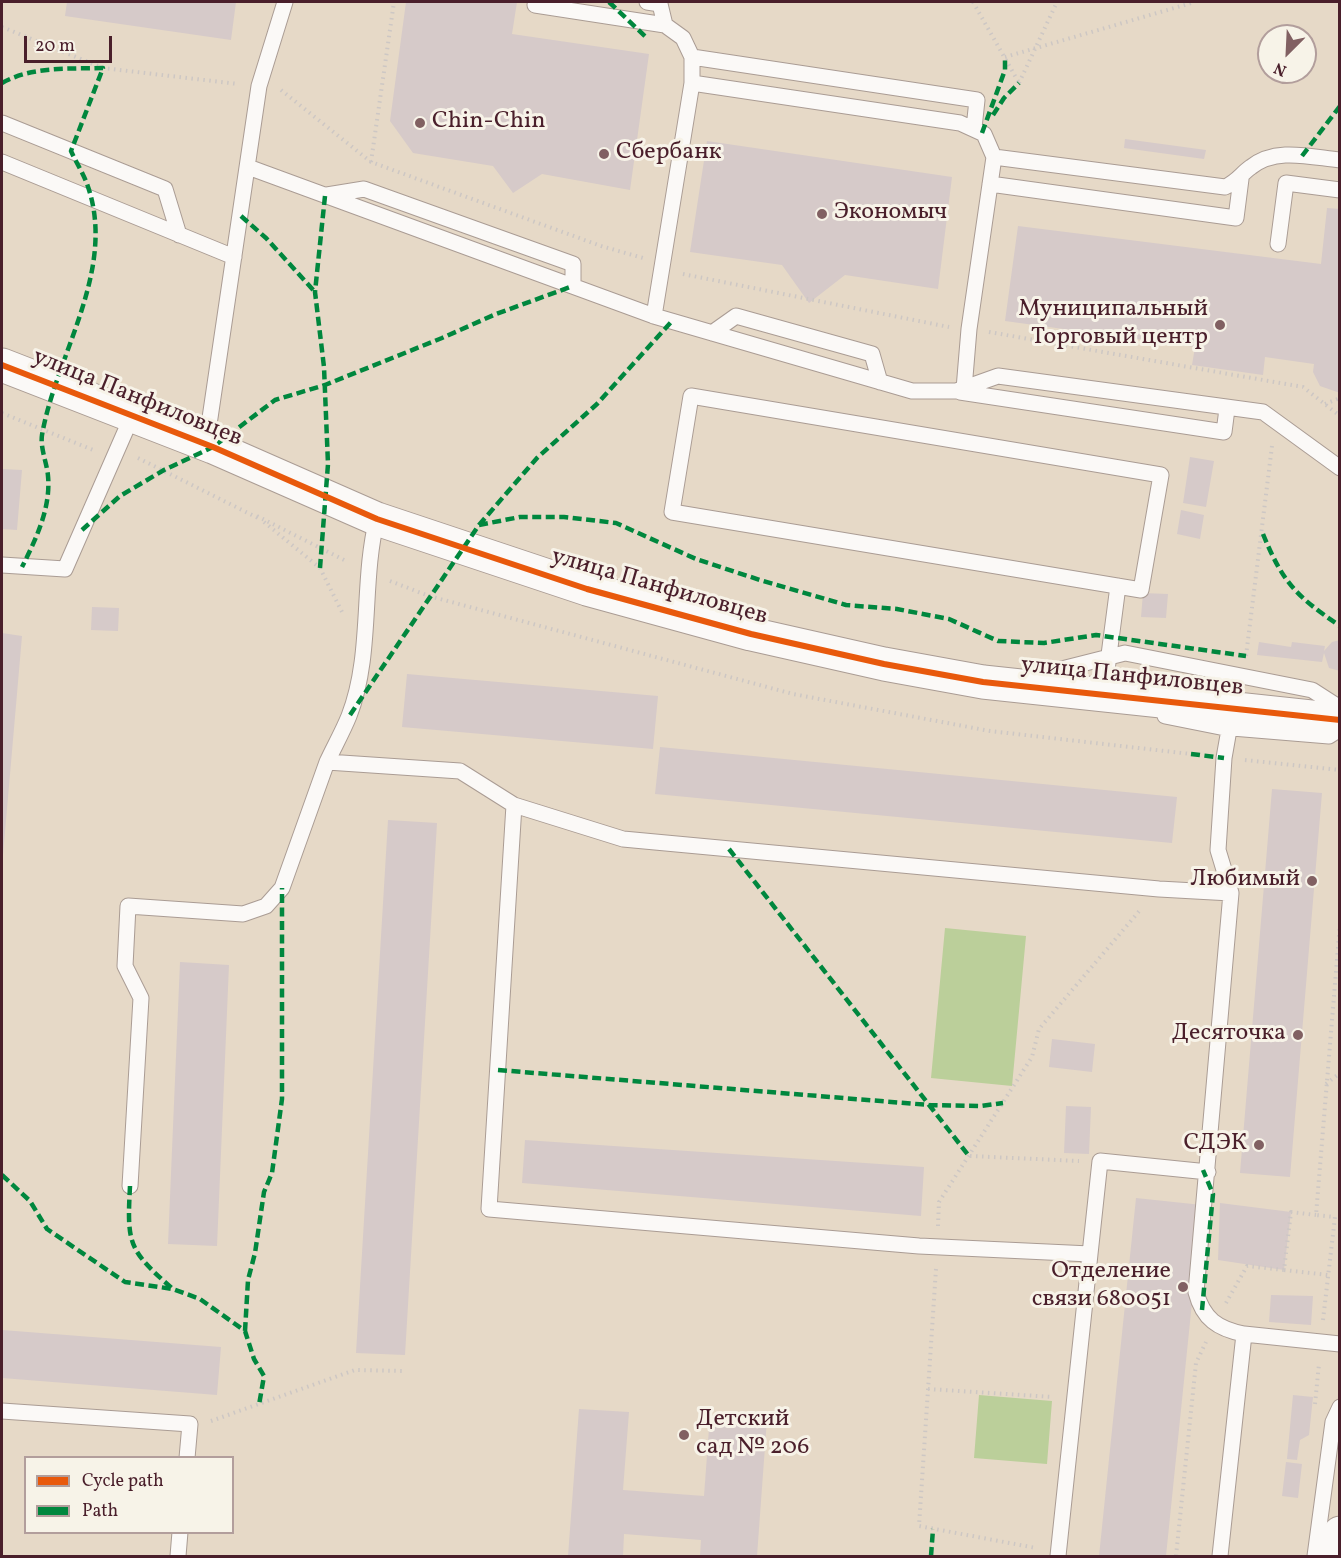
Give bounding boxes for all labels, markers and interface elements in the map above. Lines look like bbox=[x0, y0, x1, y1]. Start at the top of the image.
scale bar bbox=[27, 24, 116, 62]
north arrow bbox=[1257, 24, 1317, 84]
text: 20 m bbox=[35, 34, 75, 59]
text: N bbox=[1271, 56, 1290, 81]
place label: Chin-Chin bbox=[432, 109, 546, 137]
marker: Chin-Chin bbox=[413, 116, 427, 130]
place label: Сбербанк bbox=[616, 140, 722, 168]
marker: Сбербанк bbox=[597, 147, 611, 161]
place label: Экономыч bbox=[834, 200, 947, 228]
marker: Экономыч bbox=[815, 207, 829, 221]
place label: Муниципальный Торговый центр bbox=[1018, 297, 1208, 353]
marker: Муниципальный Торговый центр bbox=[1213, 318, 1227, 332]
street label: улица Панфиловцев bbox=[28, 344, 246, 454]
street label: улица Панфиловцев bbox=[547, 543, 771, 633]
street label: улица Панфиловцев bbox=[1019, 652, 1245, 704]
place label: Любимый bbox=[1190, 867, 1300, 895]
marker: Любимый bbox=[1305, 874, 1319, 888]
place label: Десяточка bbox=[1172, 1021, 1286, 1049]
marker: Десяточка bbox=[1291, 1028, 1305, 1042]
place label: СДЭК bbox=[1183, 1131, 1247, 1159]
marker: СДЭК bbox=[1252, 1138, 1266, 1152]
place label: Отделение связи 680051 bbox=[1032, 1259, 1171, 1315]
marker: Отделение связи 680051 bbox=[1176, 1280, 1190, 1294]
place label: Детский сад № 206 bbox=[696, 1407, 809, 1463]
marker: Детский сад № 206 bbox=[677, 1428, 691, 1442]
legend bbox=[24, 1456, 234, 1534]
text: Cycle path bbox=[82, 1469, 164, 1494]
text: Path bbox=[82, 1499, 118, 1524]

